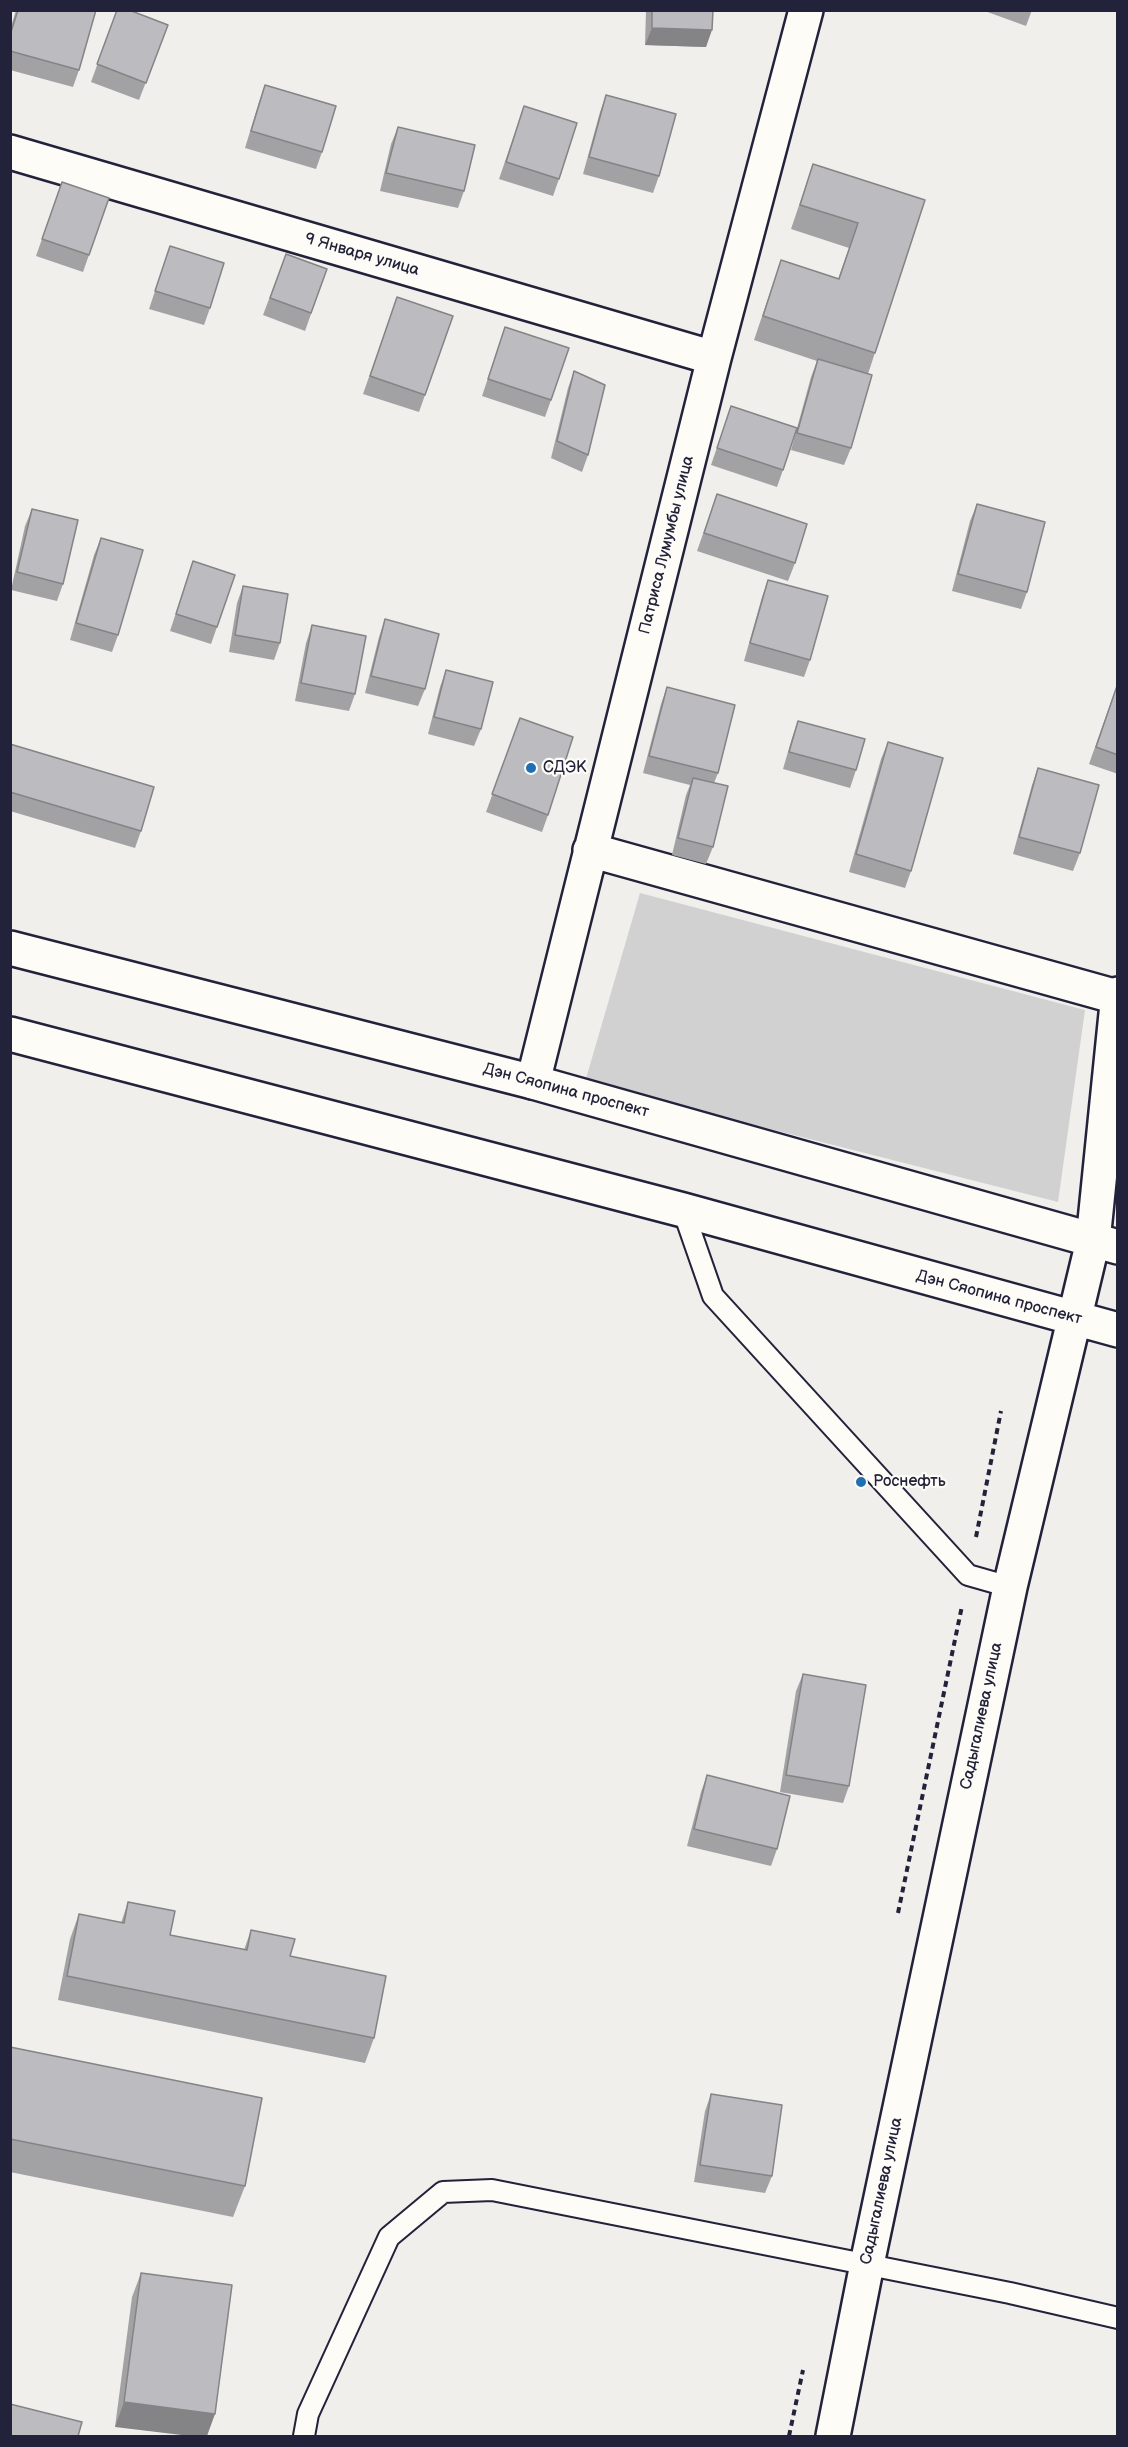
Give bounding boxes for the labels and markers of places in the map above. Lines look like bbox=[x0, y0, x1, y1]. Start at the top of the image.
place label: СДЭК bbox=[543, 758, 586, 778]
marker: СДЭК bbox=[524, 761, 538, 775]
place label: Роснефть bbox=[873, 1472, 946, 1492]
marker: Роснефть bbox=[854, 1475, 868, 1489]

